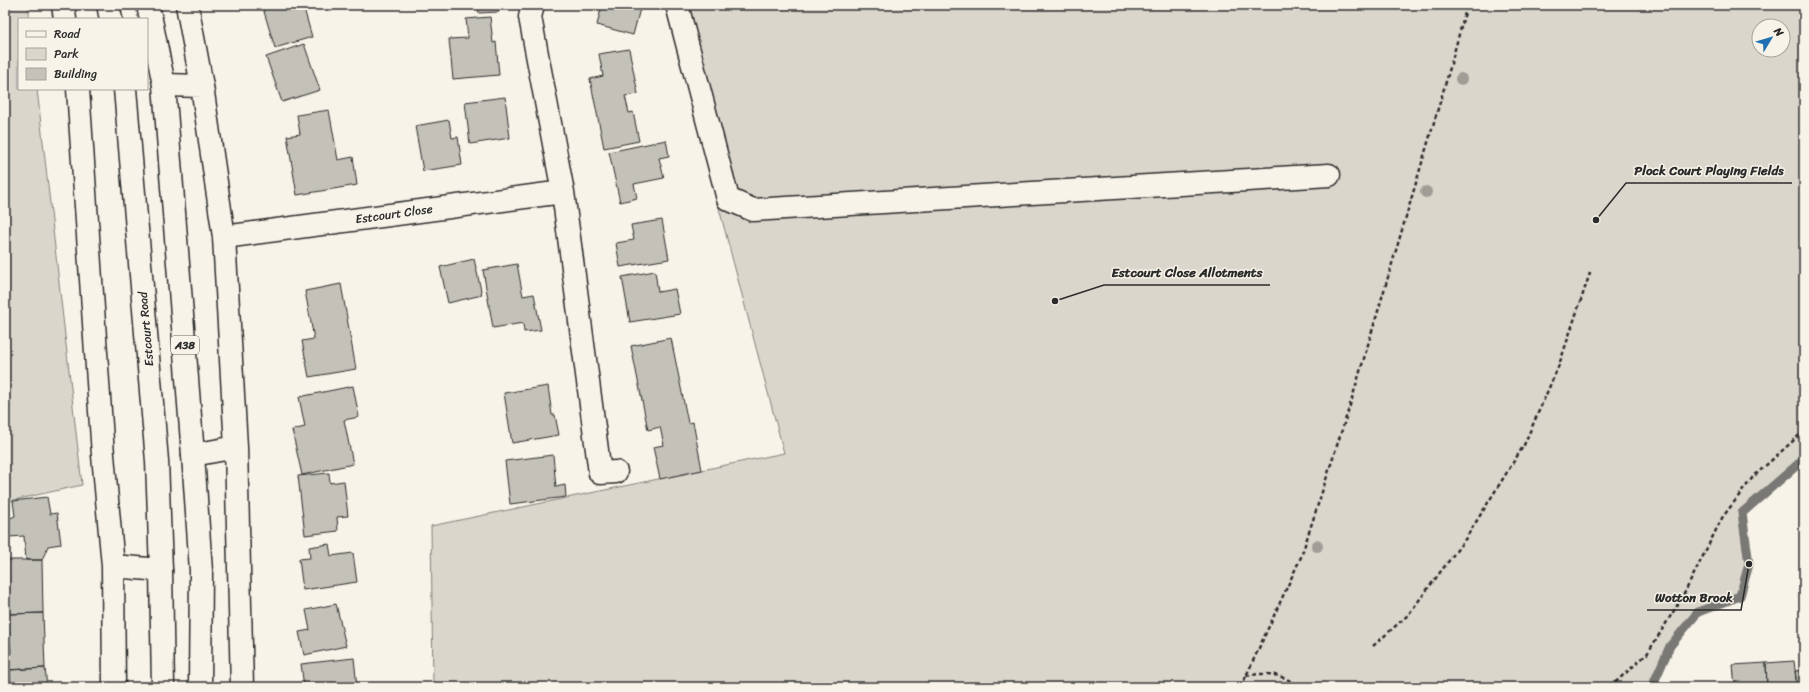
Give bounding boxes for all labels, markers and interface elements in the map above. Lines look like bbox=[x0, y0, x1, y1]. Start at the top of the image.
legend bbox=[18, 18, 148, 90]
north arrow bbox=[1751, 18, 1791, 58]
text: Road bbox=[54, 23, 81, 45]
text: N bbox=[1768, 23, 1789, 41]
text: Park bbox=[54, 43, 79, 65]
text: Building bbox=[54, 63, 97, 85]
callout: Plock Court Playing Fields bbox=[1626, 158, 1792, 183]
text: Plock Court Playing Fields bbox=[1634, 159, 1784, 182]
street label: Estcourt Close bbox=[354, 198, 434, 230]
callout: Estcourt Close Allotments bbox=[1104, 260, 1270, 285]
text: Estcourt Close Allotments bbox=[1112, 261, 1263, 284]
street label: Estcourt Road bbox=[132, 290, 160, 367]
road number: A38 bbox=[171, 336, 199, 354]
callout: Wotton Brook bbox=[1647, 585, 1741, 610]
text: Wotton Brook bbox=[1655, 586, 1733, 609]

